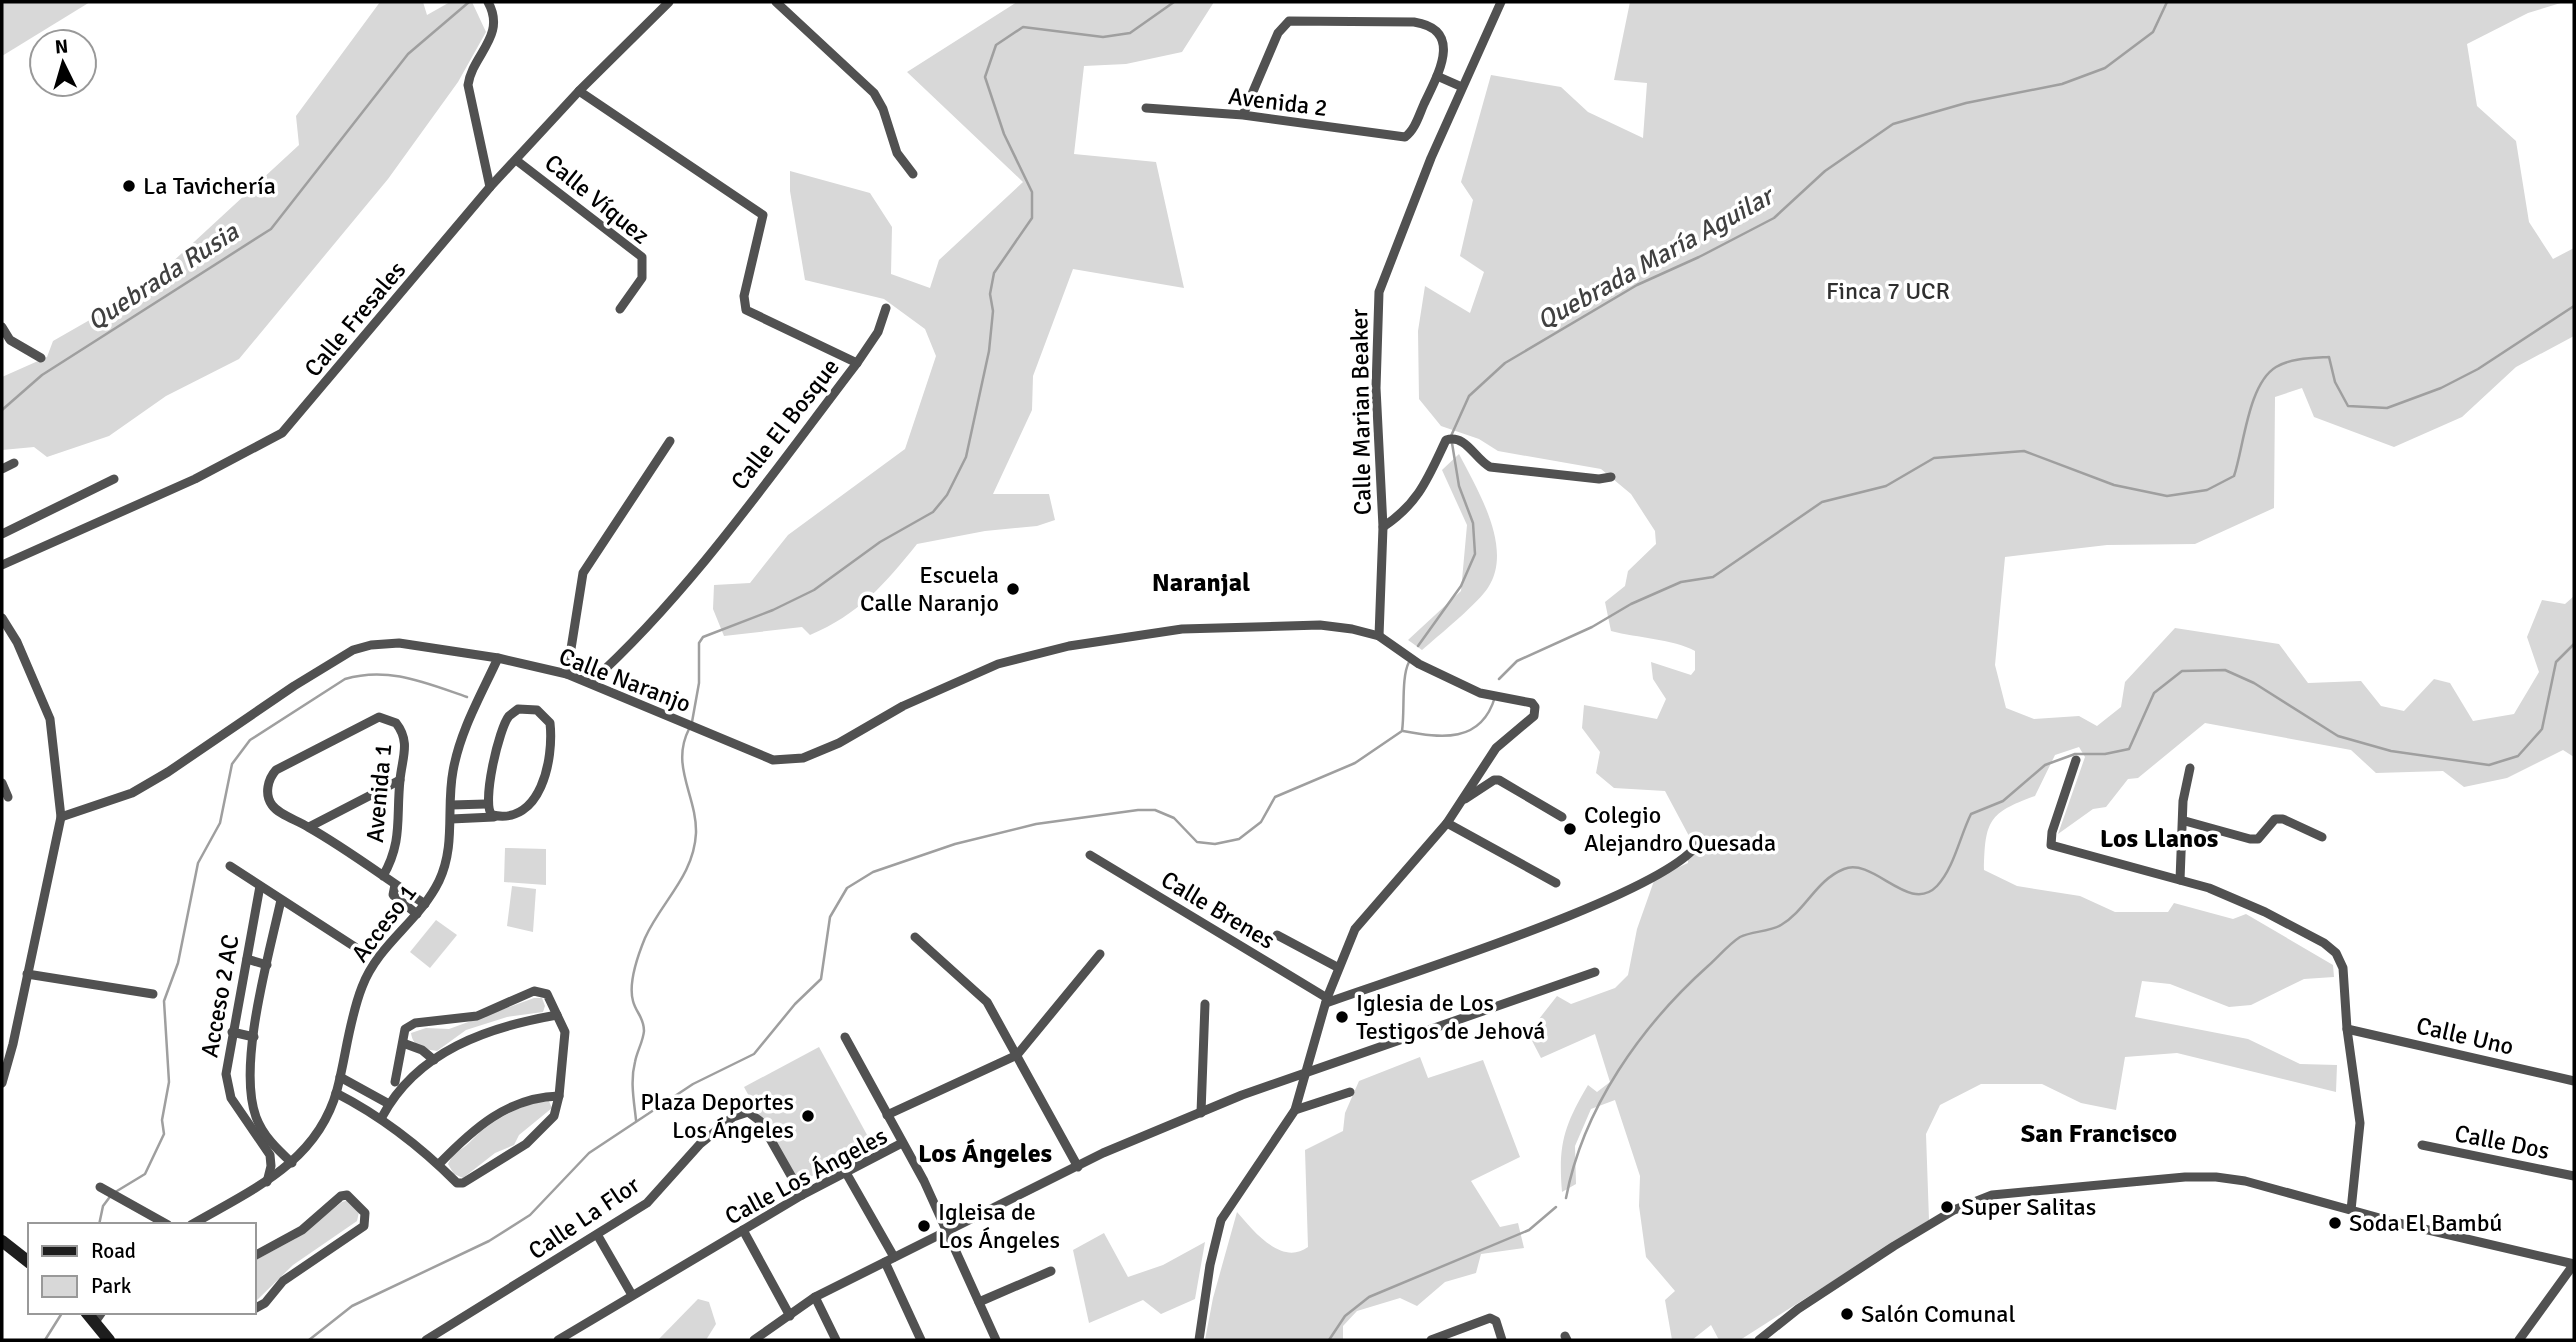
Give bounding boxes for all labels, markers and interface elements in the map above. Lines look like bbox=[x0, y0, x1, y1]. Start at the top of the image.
north arrow bbox=[28, 28, 98, 98]
text: N bbox=[54, 35, 69, 60]
street label: Avenida 2 bbox=[1227, 81, 1329, 123]
street label: Calle Víquez bbox=[539, 148, 655, 250]
place label: La Tavichería bbox=[143, 171, 276, 201]
marker: La Tavichería bbox=[121, 178, 137, 194]
water label: Quebrada María Aguilar bbox=[1532, 179, 1781, 337]
water label: Quebrada Rusia bbox=[81, 216, 245, 338]
street label: Calle Fresales bbox=[298, 255, 412, 383]
park label: Finca 7 UCR bbox=[1826, 276, 1950, 306]
street label: Calle Marian Beaker bbox=[1344, 308, 1378, 515]
street label: Calle El Bosque bbox=[724, 352, 846, 496]
place label: Escuela Calle Naranjo bbox=[860, 560, 999, 618]
district label: Naranjal bbox=[1152, 567, 1250, 599]
marker: Escuela Calle Naranjo bbox=[1005, 581, 1021, 597]
street label: Calle Naranjo bbox=[555, 641, 695, 719]
street label: Avenida 1 bbox=[360, 742, 398, 844]
place label: Colegio Alejandro Quesada bbox=[1584, 800, 1776, 858]
marker: Colegio Alejandro Quesada bbox=[1562, 821, 1578, 837]
district label: Los Llanos bbox=[2100, 823, 2218, 855]
street label: Calle Brenes bbox=[1156, 864, 1280, 956]
street label: Acceso 1 bbox=[345, 878, 423, 968]
street label: Acceso 2 AC bbox=[194, 932, 246, 1060]
place label: Iglesia de Los Testigos de Jehová bbox=[1356, 988, 1546, 1046]
marker: Iglesia de Los Testigos de Jehová bbox=[1334, 1009, 1350, 1025]
street label: Calle Uno bbox=[2413, 1010, 2517, 1062]
place label: Plaza Deportes Los Ángeles bbox=[640, 1087, 794, 1145]
marker: Plaza Deportes Los Ángeles bbox=[800, 1108, 816, 1124]
district label: San Francisco bbox=[2021, 1118, 2177, 1150]
street label: Calle Dos bbox=[2452, 1118, 2552, 1166]
street label: Calle Los Ángeles bbox=[720, 1121, 892, 1231]
district label: Los Ángeles bbox=[918, 1138, 1052, 1170]
street label: Calle La Flor bbox=[523, 1170, 645, 1266]
place label: Super Salitas bbox=[1961, 1192, 2096, 1222]
place label: Igleisa de Los Ángeles bbox=[938, 1197, 1060, 1255]
marker: Super Salitas bbox=[1939, 1199, 1955, 1215]
place label: Soda El Bambú bbox=[2349, 1208, 2503, 1238]
marker: Soda El Bambú bbox=[2327, 1215, 2343, 1231]
marker: Igleisa de Los Ángeles bbox=[916, 1218, 932, 1234]
legend bbox=[28, 1223, 256, 1314]
text: Road bbox=[91, 1238, 136, 1264]
text: Park bbox=[91, 1273, 132, 1299]
place label: Salón Comunal bbox=[1861, 1299, 2016, 1329]
marker: Salón Comunal bbox=[1839, 1306, 1855, 1322]

